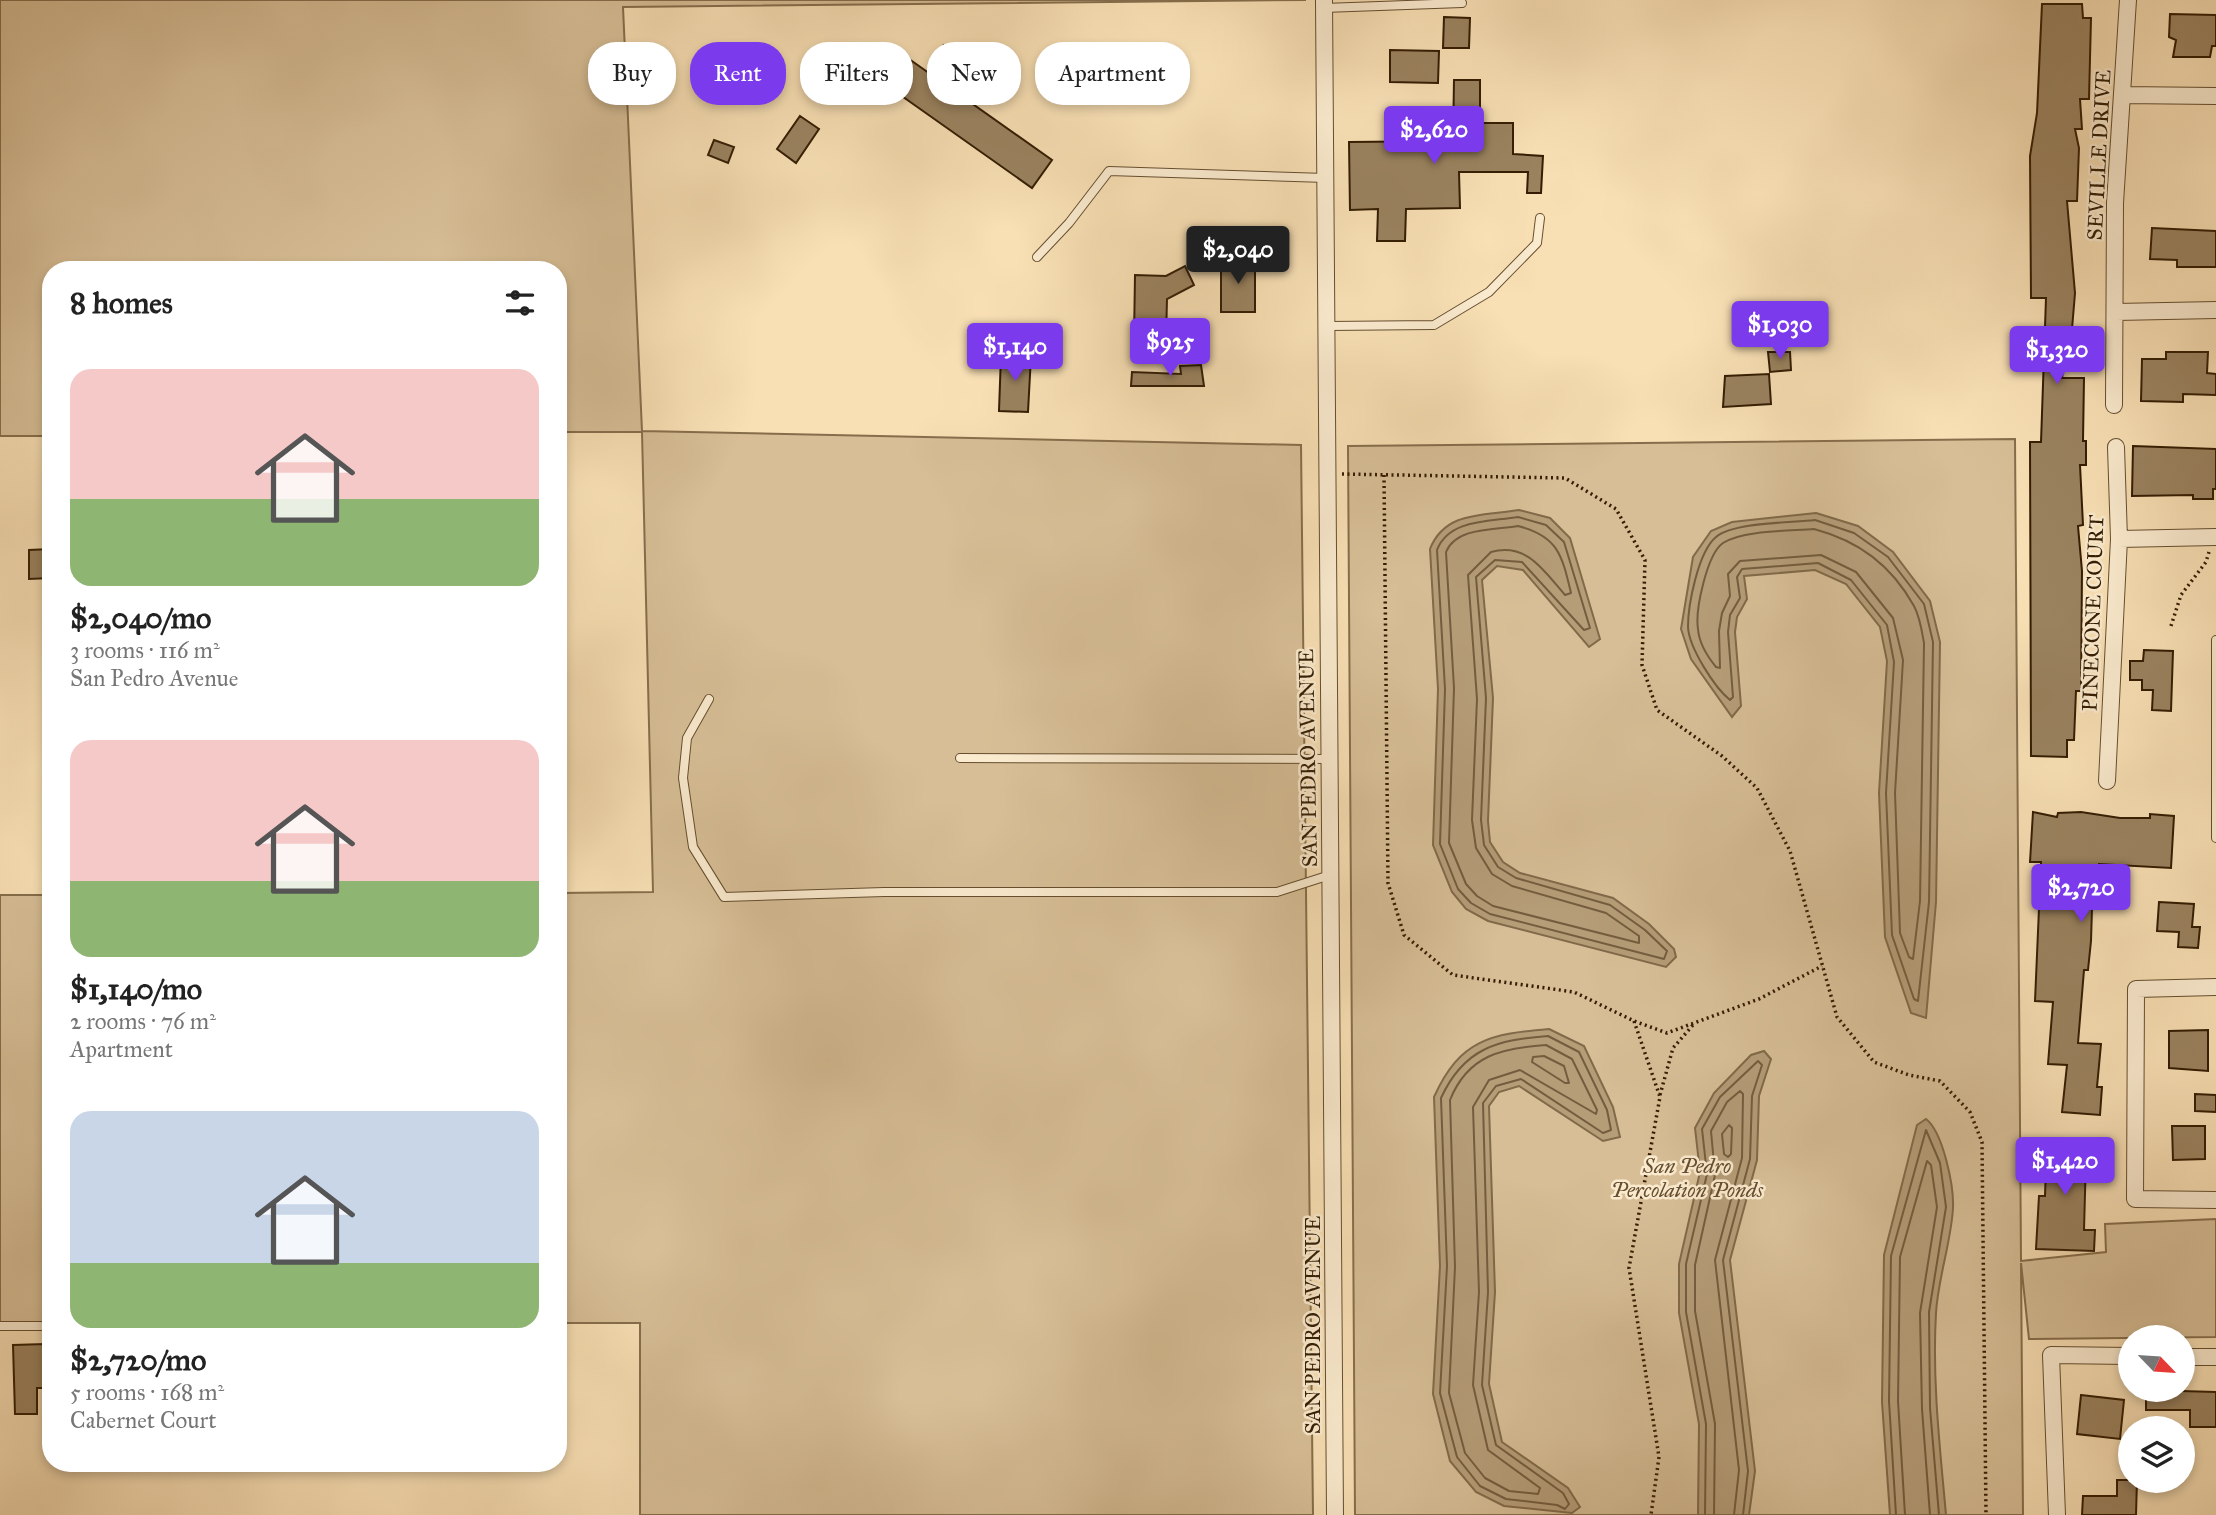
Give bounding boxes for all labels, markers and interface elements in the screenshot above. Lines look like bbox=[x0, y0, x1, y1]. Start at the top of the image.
chip: Buy bbox=[588, 42, 676, 105]
chip: Rent bbox=[690, 42, 786, 105]
chip: Filters bbox=[800, 42, 913, 105]
chip: New bbox=[927, 42, 1021, 105]
chip: Apartment bbox=[1035, 42, 1190, 105]
street label: SEVILLE DRIVE bbox=[2082, 69, 2116, 241]
pin: $2,620 bbox=[1377, 106, 1491, 166]
text: $2,620 bbox=[1400, 115, 1468, 143]
pin: $2,040 bbox=[1181, 226, 1295, 286]
text: $2,040 bbox=[1202, 235, 1274, 263]
icon: filters bbox=[501, 284, 539, 322]
text: 8 homes bbox=[70, 285, 173, 321]
pin: $1,030 bbox=[1723, 302, 1837, 361]
text: $1,030 bbox=[1748, 310, 1812, 338]
pin: $925 bbox=[1129, 318, 1211, 378]
pin: $1,140 bbox=[958, 324, 1072, 383]
pin: $1,320 bbox=[2000, 326, 2114, 386]
text: $925 bbox=[1146, 327, 1194, 355]
text: $1,140 bbox=[983, 332, 1047, 360]
text: $1,320 bbox=[2026, 335, 2088, 363]
icon: home bbox=[242, 415, 368, 541]
street label: PINECONE COURT bbox=[2077, 514, 2109, 712]
text: $2,040/mo bbox=[70, 600, 211, 636]
text: 3 rooms · 116 m² bbox=[70, 636, 220, 664]
street label: SAN PEDRO AVENUE bbox=[1293, 649, 1323, 867]
text: San Pedro Avenue bbox=[70, 664, 238, 692]
icon: home bbox=[242, 786, 368, 912]
pin: $2,720 bbox=[2024, 864, 2138, 924]
text: $2,720 bbox=[2047, 873, 2115, 901]
text: $1,140/mo bbox=[70, 971, 202, 1007]
text: 2 rooms · 76 m² bbox=[70, 1007, 216, 1035]
text: Apartment bbox=[70, 1035, 173, 1063]
pin: $1,420 bbox=[2008, 1138, 2122, 1197]
text: $1,420 bbox=[2032, 1146, 2098, 1174]
park label: San Pedro Percolation Ponds bbox=[1611, 1153, 1764, 1203]
icon: home bbox=[242, 1157, 368, 1283]
street label: SAN PEDRO AVENUE bbox=[1300, 1216, 1326, 1434]
north arrow bbox=[2118, 1325, 2194, 1402]
map controls bbox=[2118, 1325, 2195, 1493]
text: $2,720/mo bbox=[70, 1342, 206, 1378]
text: 5 rooms · 168 m² bbox=[70, 1378, 224, 1406]
text: Cabernet Court bbox=[70, 1406, 216, 1434]
button: layers bbox=[2118, 1416, 2195, 1493]

